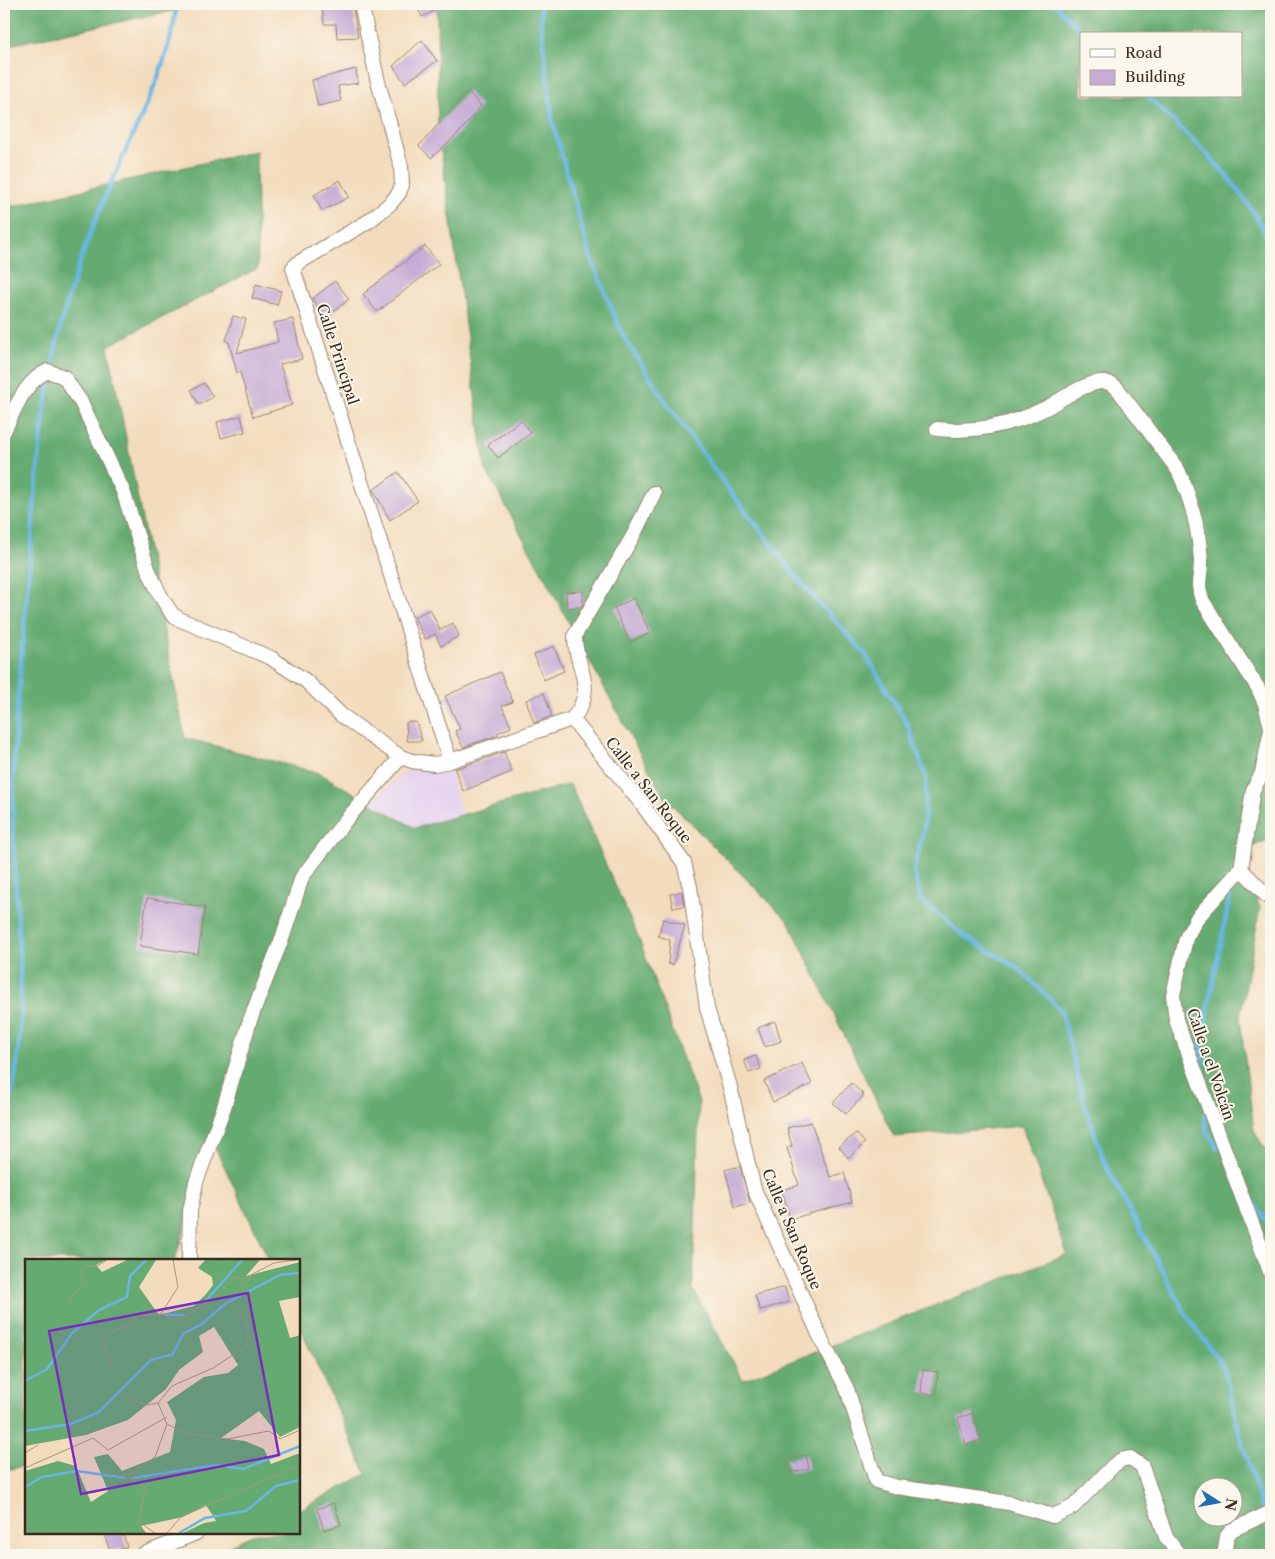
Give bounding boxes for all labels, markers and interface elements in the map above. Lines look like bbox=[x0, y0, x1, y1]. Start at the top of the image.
legend bbox=[1080, 32, 1242, 98]
text: Road bbox=[1125, 43, 1162, 62]
text: Building bbox=[1125, 67, 1185, 86]
street label: Calle Principal bbox=[313, 301, 363, 407]
street label: Calle a San Roque bbox=[602, 733, 696, 847]
street label: Calle a el Volcán bbox=[1183, 1006, 1239, 1123]
street label: Calle a San Roque bbox=[758, 1166, 826, 1292]
inset map bbox=[25, 1259, 300, 1534]
north arrow bbox=[1192, 1476, 1242, 1526]
text: N bbox=[1221, 1497, 1241, 1512]

